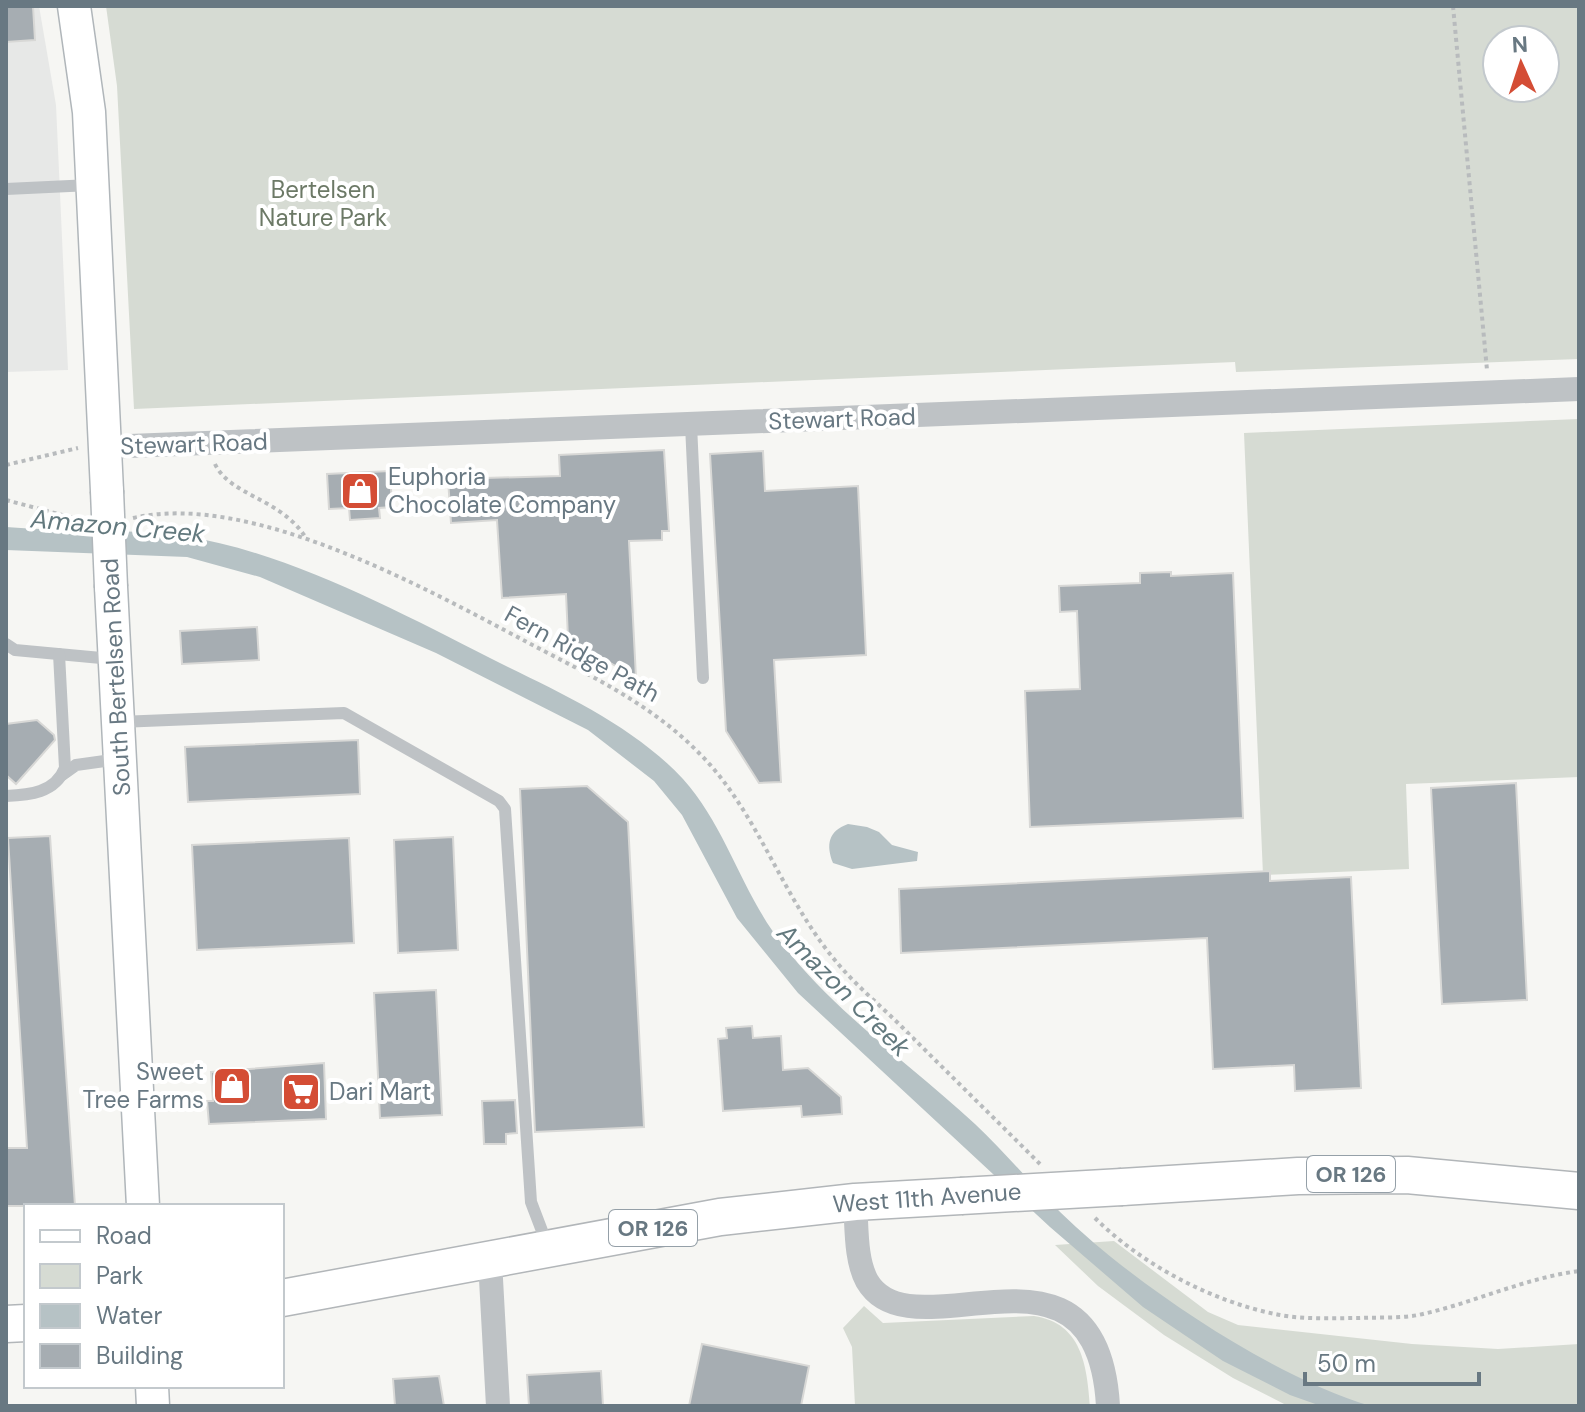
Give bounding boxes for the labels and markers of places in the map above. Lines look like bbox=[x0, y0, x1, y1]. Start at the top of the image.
place label: Euphoria Chocolate Company bbox=[388, 461, 616, 520]
shop icon: Euphoria Chocolate Company bbox=[339, 470, 381, 512]
place label: Sweet Tree Farms bbox=[82, 1056, 204, 1115]
shop icon: Sweet Tree Farms bbox=[211, 1065, 253, 1107]
supermarket icon: Dari Mart bbox=[280, 1071, 322, 1113]
place label: Dari Mart bbox=[329, 1076, 431, 1107]

